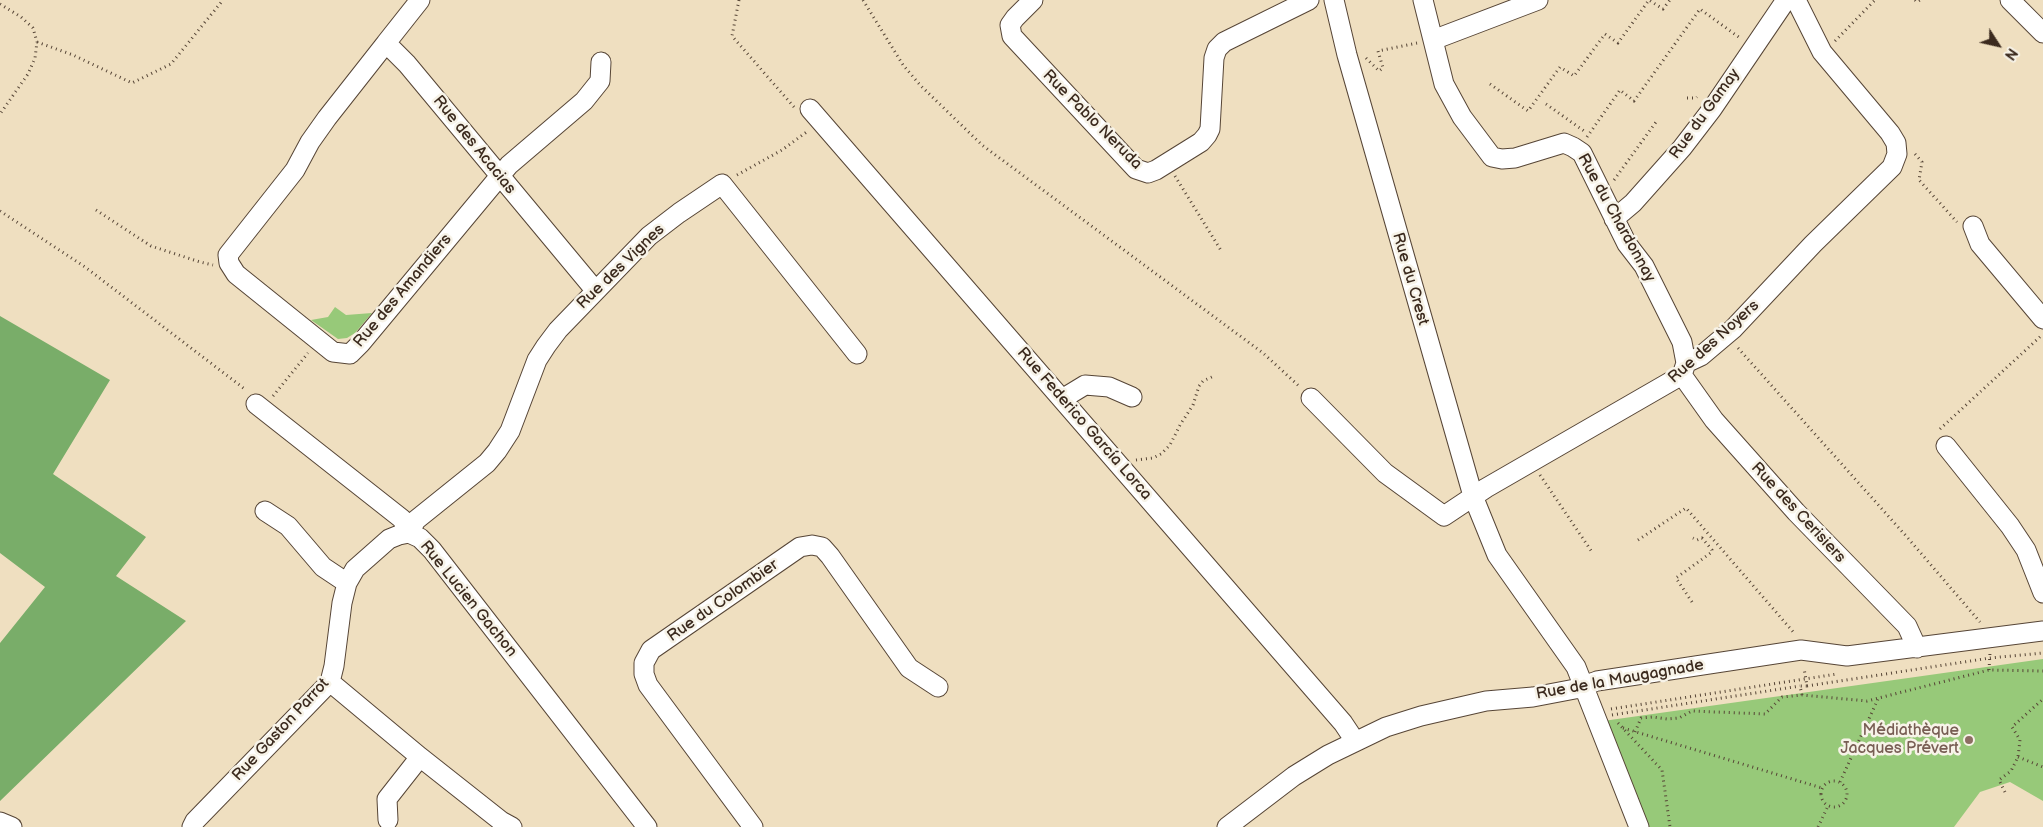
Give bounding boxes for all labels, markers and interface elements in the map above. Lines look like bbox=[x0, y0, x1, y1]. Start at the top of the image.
north arrow bbox=[1973, 20, 2023, 70]
text: N bbox=[2001, 45, 2021, 63]
street label: Rue du Gamay bbox=[1666, 65, 1744, 163]
street label: Rue Pablo Neruda bbox=[1038, 66, 1146, 174]
street label: Rue des Acacias bbox=[428, 92, 520, 198]
street label: Rue du Chardonnay bbox=[1573, 150, 1659, 286]
street label: Rue des Vignes bbox=[573, 220, 669, 314]
street label: Rue des Amandiers bbox=[350, 230, 456, 352]
street label: Rue du Crest bbox=[1388, 230, 1432, 328]
street label: Rue des Noyers bbox=[1665, 296, 1763, 388]
street label: Rue Federico García Lorca bbox=[1013, 344, 1155, 504]
street label: Rue des Cerisiers bbox=[1747, 459, 1849, 567]
street label: Rue Lucien Gachon bbox=[415, 537, 521, 661]
street label: Rue du Colombier bbox=[664, 556, 782, 646]
street label: Rue de la Maugagnade bbox=[1535, 656, 1705, 704]
street label: Rue Gaston Parrot bbox=[228, 675, 334, 785]
place label: Médiathèque Jacques Prévert bbox=[1840, 721, 1959, 759]
marker: Médiathèque Jacques Prévert bbox=[1963, 734, 1975, 746]

